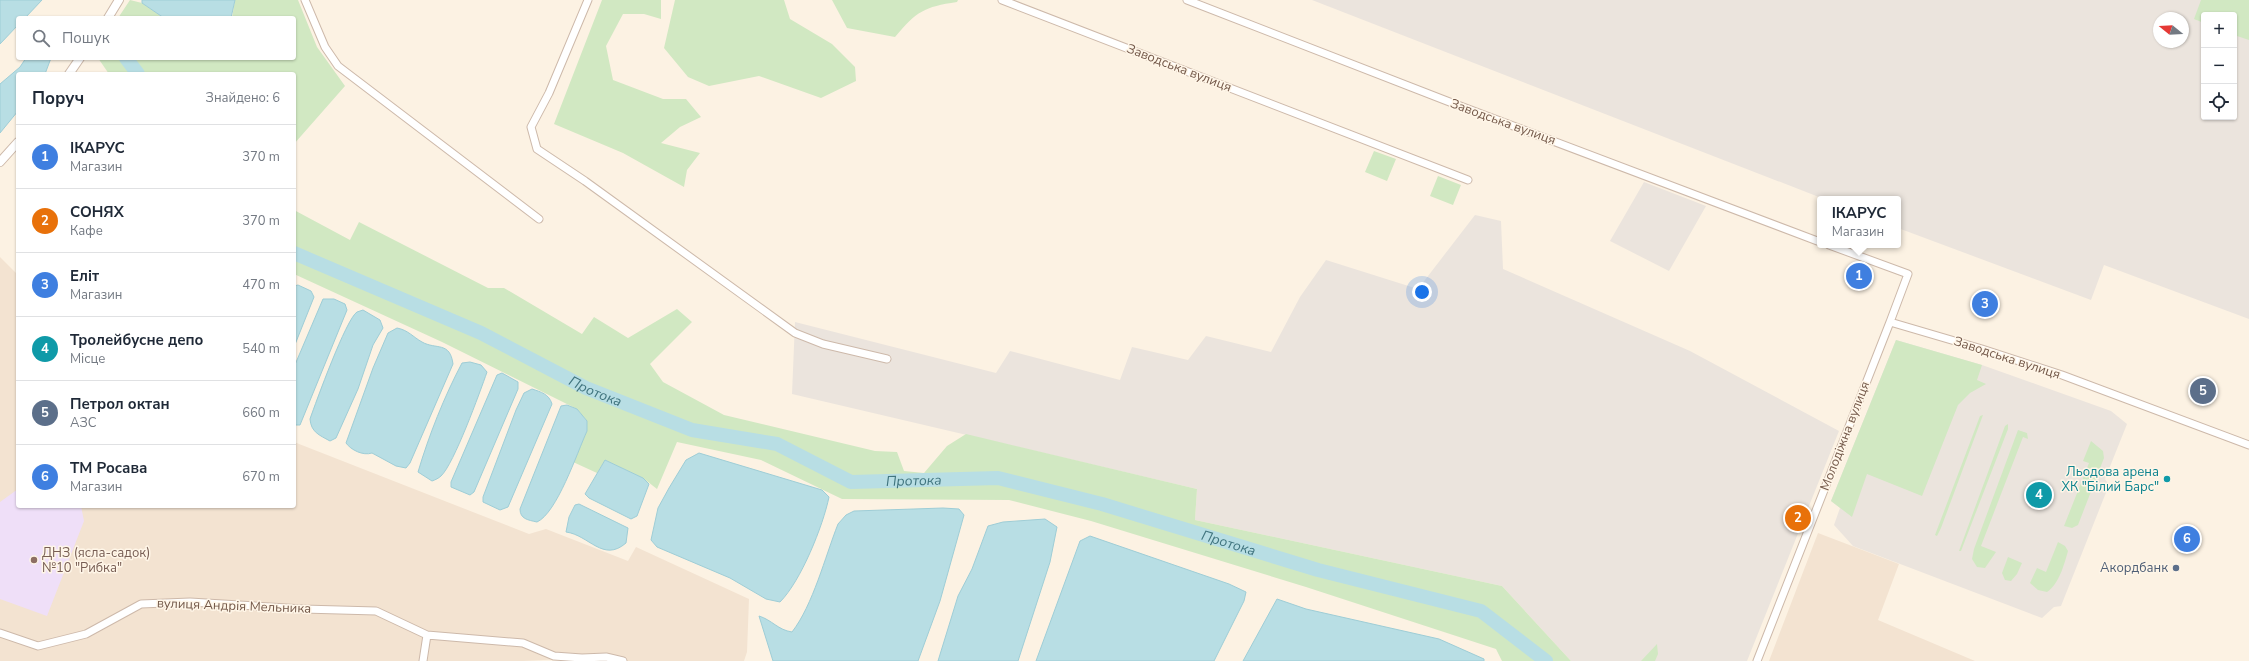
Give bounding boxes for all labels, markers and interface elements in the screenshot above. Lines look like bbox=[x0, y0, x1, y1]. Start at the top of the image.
north arrow bbox=[2153, 12, 2189, 48]
map controls bbox=[2201, 12, 2237, 120]
button: + bbox=[2201, 12, 2237, 48]
search box bbox=[16, 16, 296, 60]
icon: search bbox=[30, 27, 52, 49]
text: Пошук bbox=[62, 28, 110, 48]
street label: Заводська вулиця bbox=[1124, 40, 1234, 96]
button: − bbox=[2201, 48, 2237, 84]
button: locate bbox=[2201, 84, 2237, 120]
text: Поруч bbox=[32, 87, 84, 110]
text: Знайдено: 6 bbox=[206, 89, 280, 107]
street label: Заводська вулиця bbox=[1448, 95, 1558, 149]
text: ІКАРУС bbox=[70, 138, 125, 158]
text: 1 bbox=[41, 148, 49, 166]
text: 370 m bbox=[242, 148, 280, 166]
text: Магазин bbox=[70, 158, 122, 176]
popup bbox=[1817, 196, 1901, 248]
text: СОНЯХ bbox=[70, 202, 124, 222]
text: ІКАРУС bbox=[1832, 203, 1886, 223]
text: 2 bbox=[41, 212, 49, 230]
text: 370 m bbox=[242, 212, 280, 230]
text: Кафе bbox=[70, 222, 103, 240]
text: Магазин bbox=[1832, 223, 1884, 241]
pin: 1 bbox=[1846, 261, 1872, 291]
text: Еліт bbox=[70, 266, 99, 286]
text: 3 bbox=[41, 276, 49, 294]
text: 470 m bbox=[242, 276, 280, 294]
your location bbox=[1412, 282, 1432, 302]
text: Магазин bbox=[70, 286, 122, 304]
pin: 3 bbox=[1972, 289, 1998, 319]
text: Тролейбусне депо bbox=[70, 330, 203, 350]
street label: Заводська вулиця bbox=[1951, 332, 2063, 384]
text: 4 bbox=[41, 340, 49, 358]
text: 540 m bbox=[242, 340, 280, 358]
text: Місце bbox=[70, 350, 105, 368]
water label: Протока bbox=[566, 371, 625, 411]
pin: 5 bbox=[2190, 376, 2216, 406]
street label: Молодіжна вулиця bbox=[1816, 379, 1874, 493]
text: Петрол октан bbox=[70, 394, 170, 414]
text: 5 bbox=[41, 404, 49, 422]
text: 660 m bbox=[242, 404, 280, 422]
text: АЗС bbox=[70, 414, 97, 432]
text: ТМ Росава bbox=[70, 458, 147, 478]
place label: Льодова арена ХК "Білий Барс" bbox=[2062, 463, 2159, 496]
text: 6 bbox=[41, 468, 49, 486]
text: 670 m bbox=[242, 468, 280, 486]
water label: Протока bbox=[885, 470, 942, 491]
marker: Льодова арена ХК "Білий Барс" bbox=[2162, 474, 2172, 484]
text: Магазин bbox=[70, 478, 122, 496]
pin: 4 bbox=[2026, 480, 2052, 510]
pin: 2 bbox=[1785, 503, 1811, 533]
pin: 6 bbox=[2174, 524, 2200, 554]
water label: Протока bbox=[1199, 525, 1258, 560]
place label: ДНЗ (ясла-садок) №10 "Рибка" bbox=[42, 544, 150, 577]
marker: ДНЗ (ясла-садок) №10 "Рибка" bbox=[29, 555, 39, 565]
place label: Акордбанк bbox=[2100, 559, 2168, 577]
marker: Акордбанк bbox=[2171, 563, 2181, 573]
street label: вулиця Андрія Мельника bbox=[157, 594, 311, 618]

